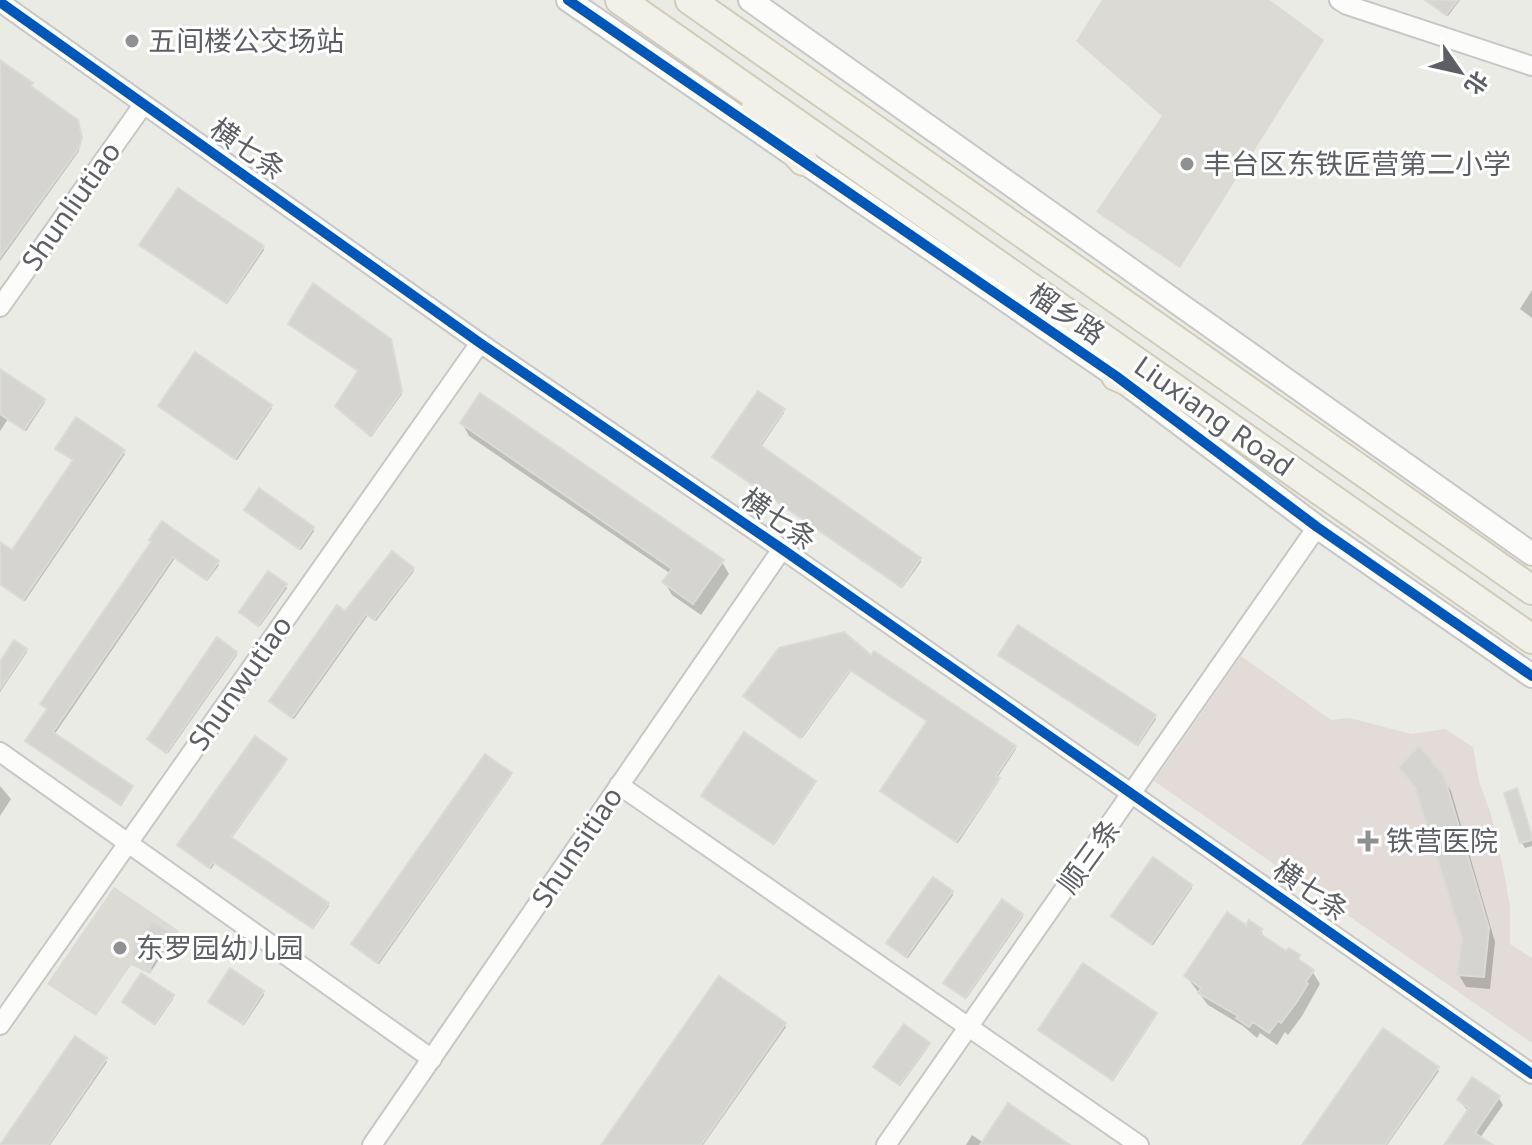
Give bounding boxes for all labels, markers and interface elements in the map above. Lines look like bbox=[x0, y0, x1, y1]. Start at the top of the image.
place label: 五间楼公交场站 bbox=[148, 21, 344, 59]
marker: 五间楼公交场站 bbox=[123, 32, 141, 50]
north arrow bbox=[1420, 32, 1500, 112]
text: 北 bbox=[1459, 66, 1496, 101]
street label: 横七条 bbox=[203, 109, 294, 188]
street label: Shunliutiao bbox=[12, 133, 128, 277]
place label: 丰台区东铁匠营第二小学 bbox=[1203, 144, 1511, 182]
marker: 丰台区东铁匠营第二小学 bbox=[1178, 155, 1196, 173]
street label: 榴乡路 bbox=[1022, 274, 1113, 352]
street label: Liuxiang Road bbox=[1127, 346, 1302, 484]
street label: 横七条 bbox=[734, 479, 825, 558]
street label: Shunwutiao bbox=[179, 607, 300, 757]
street label: Shunsitiao bbox=[522, 779, 630, 914]
street label: 顺三条 bbox=[1048, 810, 1128, 901]
place label: 铁营医院 bbox=[1386, 821, 1498, 859]
marker: 铁营医院 bbox=[1357, 830, 1379, 852]
street label: 横七条 bbox=[1266, 850, 1357, 929]
place label: 东罗园幼儿园 bbox=[136, 928, 304, 966]
marker: 东罗园幼儿园 bbox=[111, 939, 129, 957]

